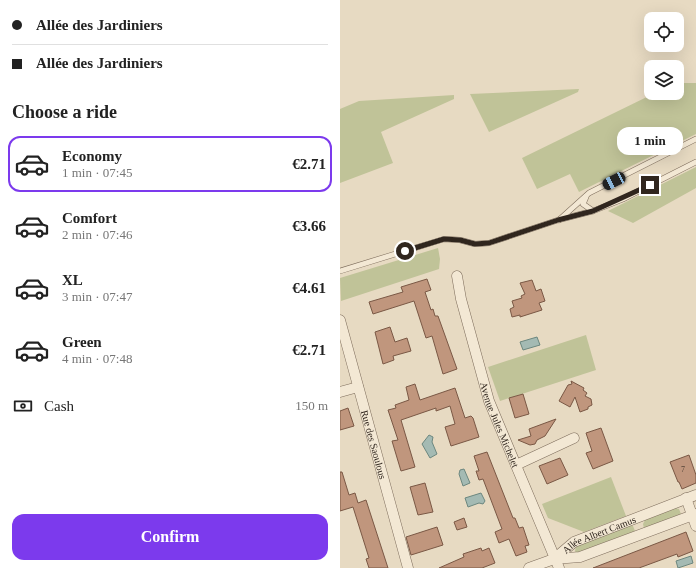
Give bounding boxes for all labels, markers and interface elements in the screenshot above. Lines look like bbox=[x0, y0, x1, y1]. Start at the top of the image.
map controls bbox=[644, 12, 684, 100]
button: locate bbox=[644, 12, 684, 52]
text: Allée des Jardiniers bbox=[36, 17, 163, 33]
text: Allée des Jardiniers bbox=[36, 55, 163, 71]
button: layers bbox=[644, 60, 684, 100]
text: Choose a ride bbox=[12, 102, 117, 122]
callout: 1 min bbox=[617, 127, 683, 155]
text: 1 min bbox=[634, 133, 666, 148]
icon: car bbox=[14, 146, 50, 182]
text: Economy bbox=[62, 148, 122, 164]
text: €2.71 bbox=[292, 156, 326, 172]
text: 1 min · 07:45 bbox=[62, 165, 132, 180]
car bbox=[601, 170, 627, 192]
route end bbox=[641, 176, 659, 194]
icon: car bbox=[14, 208, 50, 244]
text: Comfort bbox=[62, 210, 117, 226]
text: €3.66 bbox=[292, 218, 326, 234]
text: 2 min · 07:46 bbox=[62, 227, 132, 242]
route start bbox=[396, 242, 414, 260]
icon: car bbox=[14, 270, 50, 306]
text: XL bbox=[62, 272, 83, 288]
text: €4.61 bbox=[292, 280, 326, 296]
text: 3 min · 07:47 bbox=[62, 289, 132, 304]
icon: car bbox=[14, 332, 50, 368]
text: Green bbox=[62, 334, 102, 350]
text: €2.71 bbox=[292, 342, 326, 358]
text: 4 min · 07:48 bbox=[62, 351, 132, 366]
street label: Avenue Jules Michelet bbox=[478, 381, 522, 469]
icon: cash bbox=[12, 395, 34, 417]
text: Cash bbox=[44, 398, 74, 414]
text: 150 m bbox=[295, 398, 328, 413]
street label: Rue des Saoulous bbox=[359, 409, 389, 480]
house number: 7 bbox=[681, 465, 685, 474]
street label: Allée Albert Camus bbox=[560, 513, 637, 555]
button: Confirm bbox=[12, 514, 328, 560]

